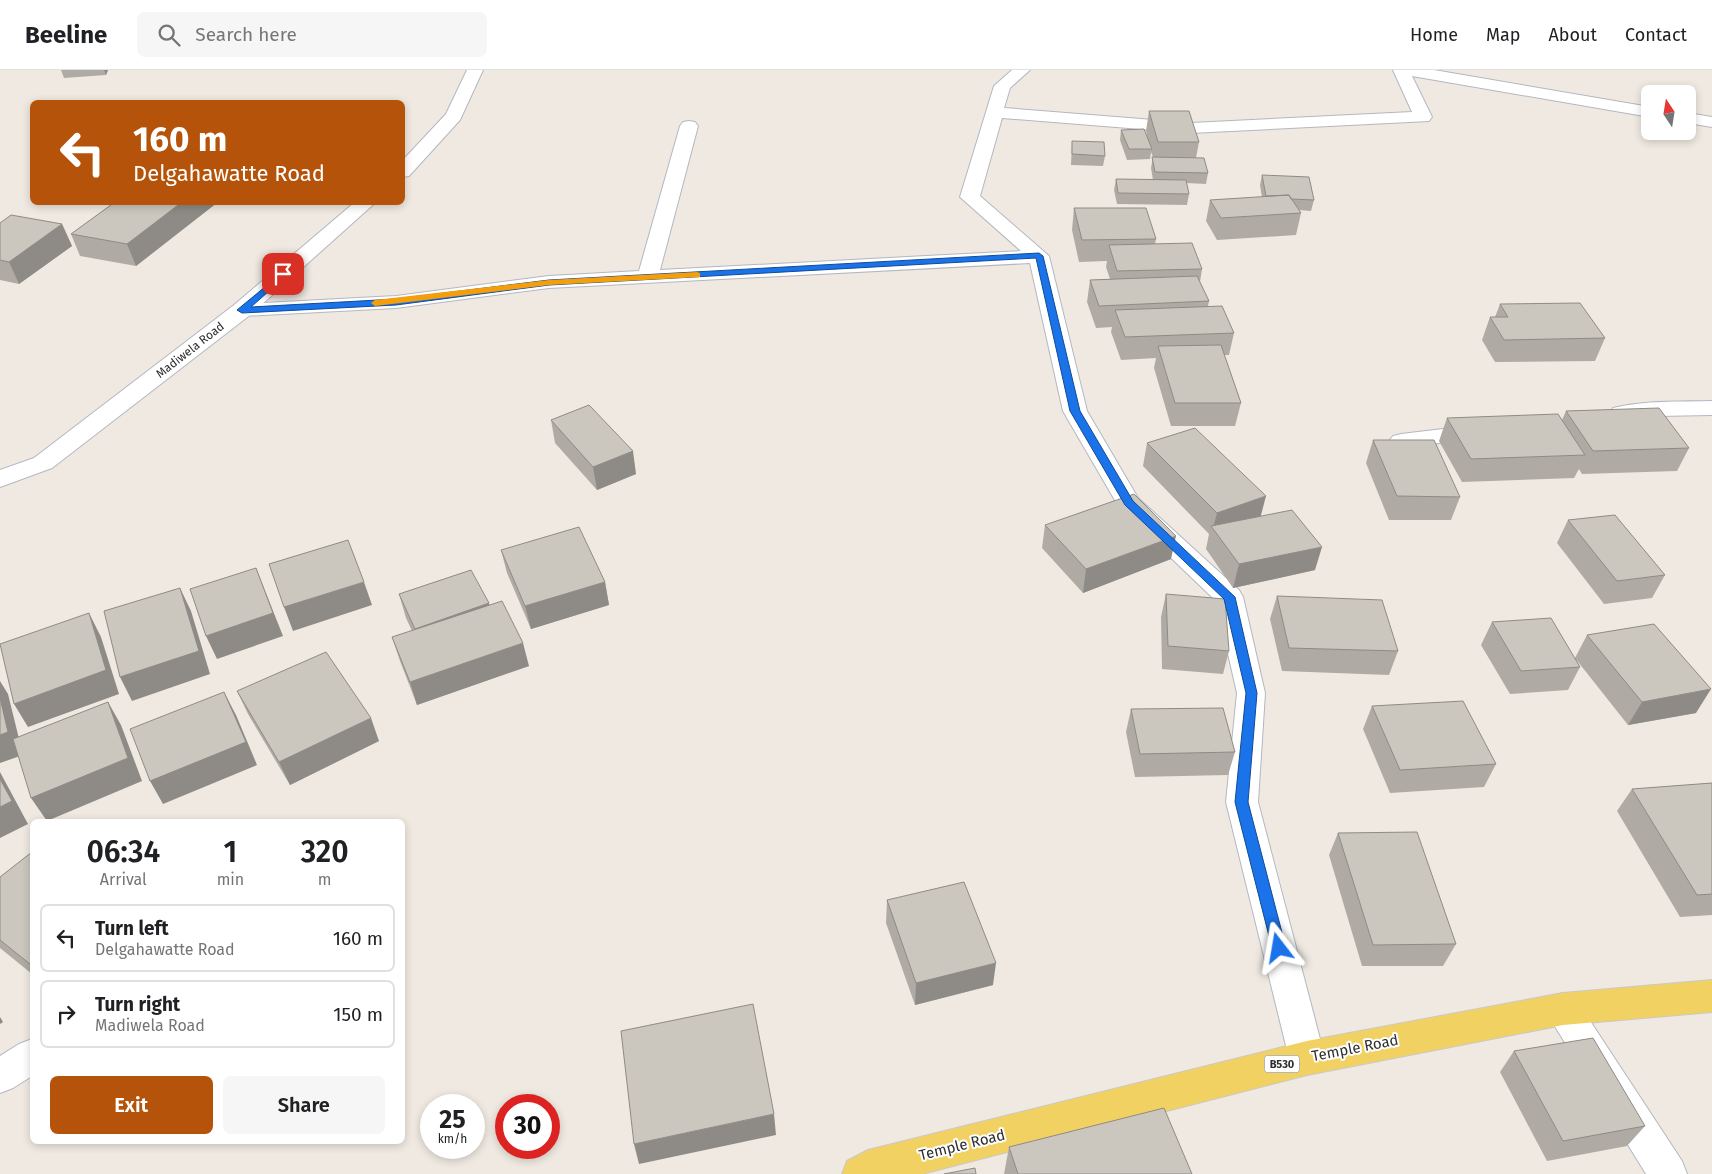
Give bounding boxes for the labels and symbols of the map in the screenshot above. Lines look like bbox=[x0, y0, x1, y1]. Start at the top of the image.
north arrow bbox=[1641, 85, 1696, 140]
pin bbox=[262, 253, 304, 295]
street label: Madiwela Road bbox=[153, 319, 227, 381]
position arrow bbox=[1252, 921, 1304, 973]
street label: Temple Road bbox=[1310, 1031, 1400, 1065]
road number: B530 bbox=[1264, 1056, 1300, 1072]
speed limit sign: 30 bbox=[495, 1094, 560, 1159]
street label: Temple Road bbox=[917, 1126, 1007, 1164]

